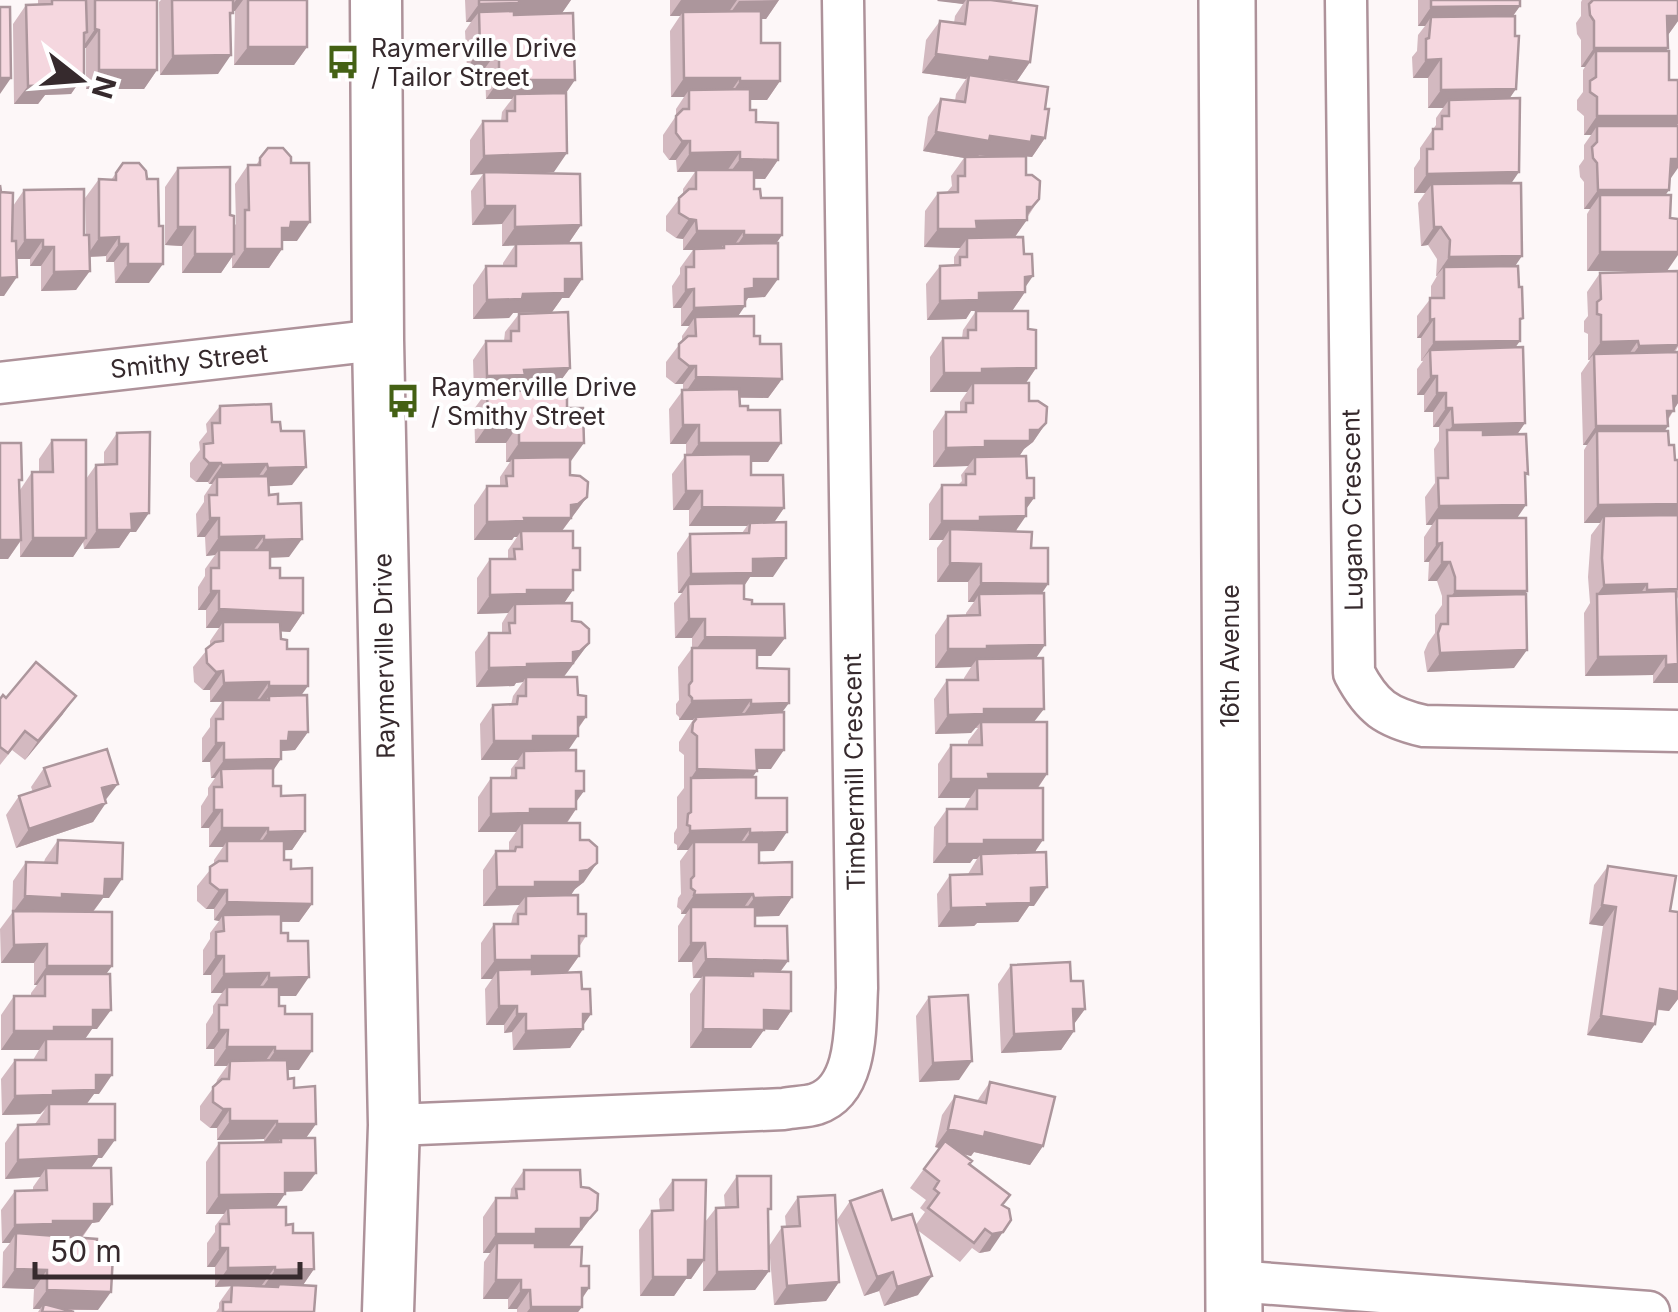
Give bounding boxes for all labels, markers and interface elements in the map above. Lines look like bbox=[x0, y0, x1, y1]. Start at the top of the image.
north arrow bbox=[30, 30, 130, 130]
place label: Raymerville Drive / Tailor Street bbox=[371, 33, 577, 92]
bus stop icon: Raymerville Drive / Tailor Street bbox=[324, 43, 362, 81]
text: N bbox=[85, 72, 123, 102]
street label: Smithy Street bbox=[109, 338, 269, 384]
place label: Raymerville Drive / Smithy Street bbox=[431, 372, 637, 431]
bus stop icon: Raymerville Drive / Smithy Street bbox=[384, 382, 422, 420]
street label: Lugano Crescent bbox=[1335, 409, 1369, 611]
street label: Raymerville Drive bbox=[367, 553, 401, 759]
street label: 16th Avenue bbox=[1215, 584, 1245, 728]
street label: Timbermill Crescent bbox=[837, 653, 871, 891]
scale bar bbox=[35, 1217, 300, 1279]
text: 50 m bbox=[50, 1233, 122, 1269]

